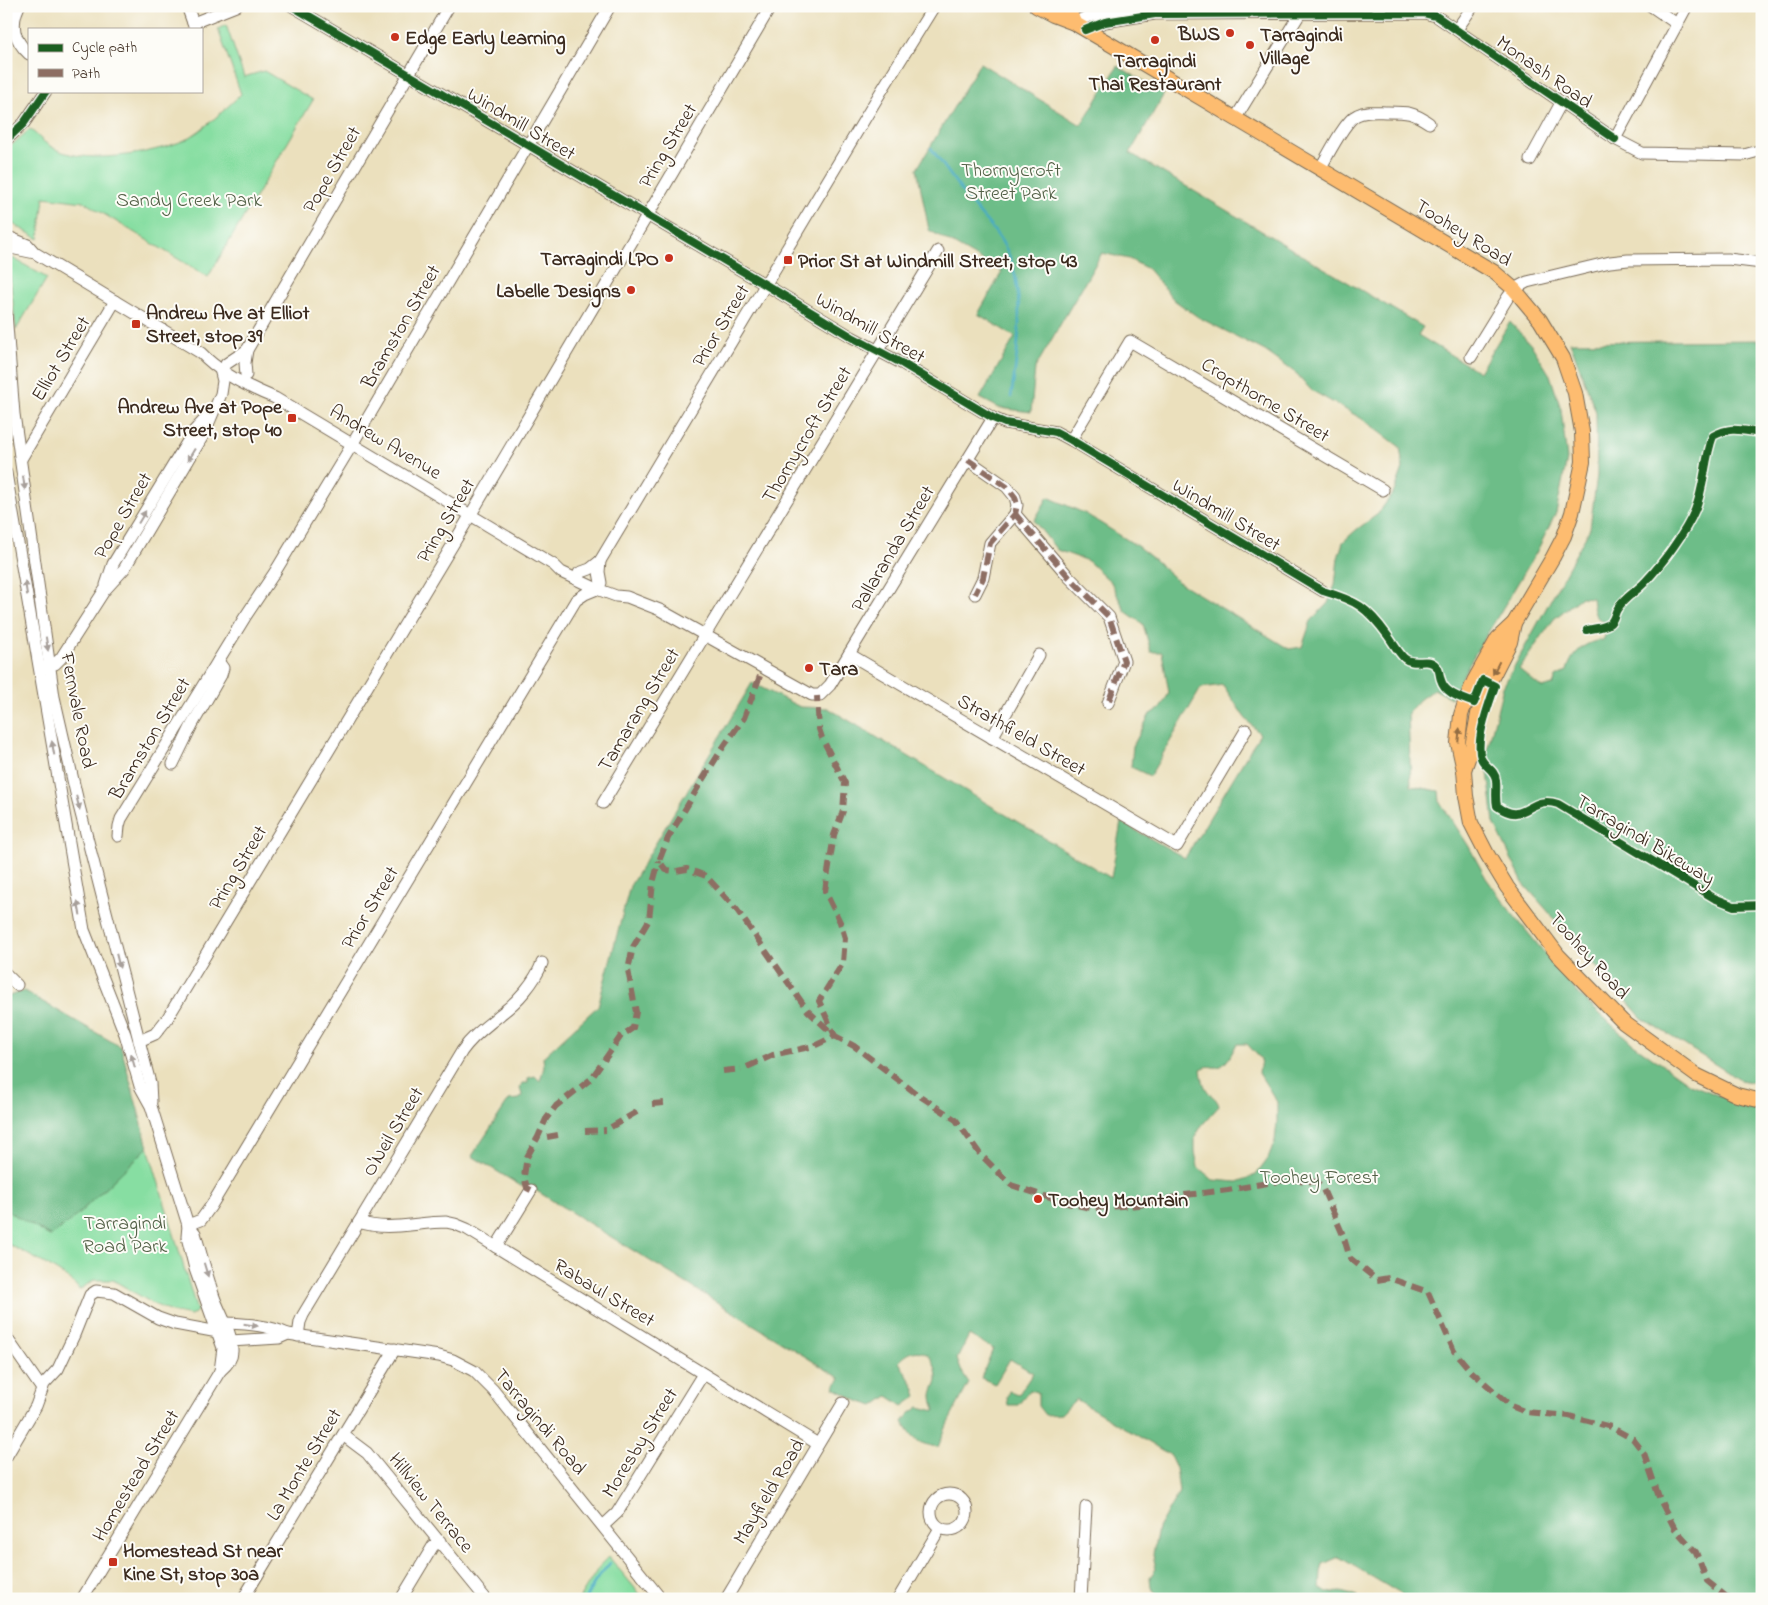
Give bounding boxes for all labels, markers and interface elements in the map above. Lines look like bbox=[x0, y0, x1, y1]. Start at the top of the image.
place label: BWS bbox=[1177, 21, 1220, 50]
place label: Tarragindi Village bbox=[1259, 22, 1343, 75]
place label: Edge Early Learning bbox=[405, 25, 566, 55]
marker: BWS bbox=[1224, 27, 1236, 39]
legend bbox=[28, 28, 202, 92]
street label: Monash Road bbox=[1490, 29, 1598, 117]
marker: Edge Early Learning bbox=[389, 31, 401, 43]
marker: Tarragindi Thai Restaurant bbox=[1149, 34, 1161, 46]
text: Cycle path bbox=[72, 37, 137, 60]
marker: Tarragindi Village bbox=[1244, 39, 1256, 51]
place label: Tarragindi Thai Restaurant bbox=[1088, 48, 1222, 100]
text: Path bbox=[72, 63, 100, 85]
street label: Windmill Street bbox=[461, 81, 581, 169]
street label: Pring Street bbox=[632, 98, 707, 195]
street label: Pope Street bbox=[297, 121, 370, 219]
park label: Thornycroft Street Park bbox=[961, 157, 1061, 209]
park label: Sandy Creek Park bbox=[116, 187, 262, 216]
street label: Toohey Road bbox=[1409, 193, 1517, 275]
place label: Tarragindi LPO bbox=[540, 246, 659, 276]
place label: Prior St at Windmill Street, stop 43 bbox=[798, 248, 1077, 277]
marker: Tarragindi LPO bbox=[663, 252, 675, 264]
marker: Prior St at Windmill Street, stop 43 bbox=[782, 254, 794, 266]
street label: Bramston Street bbox=[354, 260, 449, 395]
place label: Labelle Designs bbox=[496, 278, 621, 308]
street label: Prior Street bbox=[686, 279, 758, 373]
marker: Labelle Designs bbox=[625, 284, 637, 296]
street label: Windmill Street bbox=[809, 286, 930, 372]
place label: Andrew Ave at Elliot Street, stop 39 bbox=[146, 300, 310, 352]
street label: Elliot Street bbox=[25, 311, 99, 407]
marker: Andrew Ave at Elliot Street, stop 39 bbox=[130, 318, 142, 330]
street label: Cropthorne Street bbox=[1195, 351, 1335, 451]
street label: Thornycroft Street bbox=[756, 361, 861, 509]
place label: Andrew Ave at Pope Street, stop 40 bbox=[118, 394, 283, 446]
street label: Andrew Avenue bbox=[323, 398, 446, 488]
marker: Andrew Ave at Pope Street, stop 40 bbox=[286, 412, 298, 424]
one-way arrow bbox=[187, 448, 196, 461]
street label: Pope Street bbox=[88, 467, 161, 565]
street label: Windmill Street bbox=[1166, 472, 1286, 560]
street label: Pring Street bbox=[410, 473, 485, 570]
one-way arrow bbox=[20, 475, 28, 491]
street label: Pallaranda Street bbox=[845, 480, 944, 618]
one-way arrow bbox=[137, 510, 146, 523]
one-way arrow bbox=[22, 580, 30, 596]
one-way arrow bbox=[44, 636, 52, 652]
street label: Tamarang Street bbox=[592, 643, 690, 778]
street label: Fernvale Road bbox=[51, 649, 102, 771]
place label: Tara bbox=[819, 656, 858, 685]
one-way arrow bbox=[1492, 661, 1500, 676]
marker: Tara bbox=[803, 662, 815, 674]
street label: Bramston Street bbox=[103, 672, 199, 807]
street label: Strathfield Street bbox=[951, 687, 1091, 785]
one-way arrow bbox=[1455, 726, 1463, 742]
one-way arrow bbox=[48, 740, 56, 756]
street label: Tarragindi Bikeway bbox=[1569, 788, 1720, 895]
one-way arrow bbox=[74, 796, 82, 811]
street label: Pring Street bbox=[202, 820, 277, 917]
street label: Prior Street bbox=[335, 861, 407, 955]
one-way arrow bbox=[75, 900, 83, 916]
street label: Toohey Road bbox=[1541, 906, 1635, 1007]
one-way arrow bbox=[115, 953, 123, 968]
one-way arrow bbox=[129, 1054, 137, 1069]
street label: O'Neil Street bbox=[356, 1082, 432, 1183]
park label: Toohey Forest bbox=[1259, 1164, 1379, 1193]
place label: Toohey Mountain bbox=[1048, 1187, 1188, 1217]
marker: Toohey Mountain bbox=[1032, 1193, 1044, 1205]
park label: Tarragindi Road Park bbox=[83, 1210, 168, 1262]
street label: Rabaul Street bbox=[548, 1253, 660, 1336]
one-way arrow bbox=[202, 1262, 210, 1277]
one-way arrow bbox=[244, 1322, 260, 1330]
street label: Tarragindi Road bbox=[485, 1363, 592, 1483]
street label: Moresby Street bbox=[596, 1382, 687, 1504]
street label: La Monte Street bbox=[260, 1403, 350, 1527]
street label: Homestead Street bbox=[86, 1404, 188, 1548]
street label: Mayfield Road bbox=[727, 1434, 813, 1551]
street label: Hillview Terrace bbox=[380, 1447, 480, 1560]
place label: Homestead St near Kine St, stop 30a bbox=[123, 1538, 284, 1590]
marker: Homestead St near Kine St, stop 30a bbox=[107, 1556, 119, 1568]

